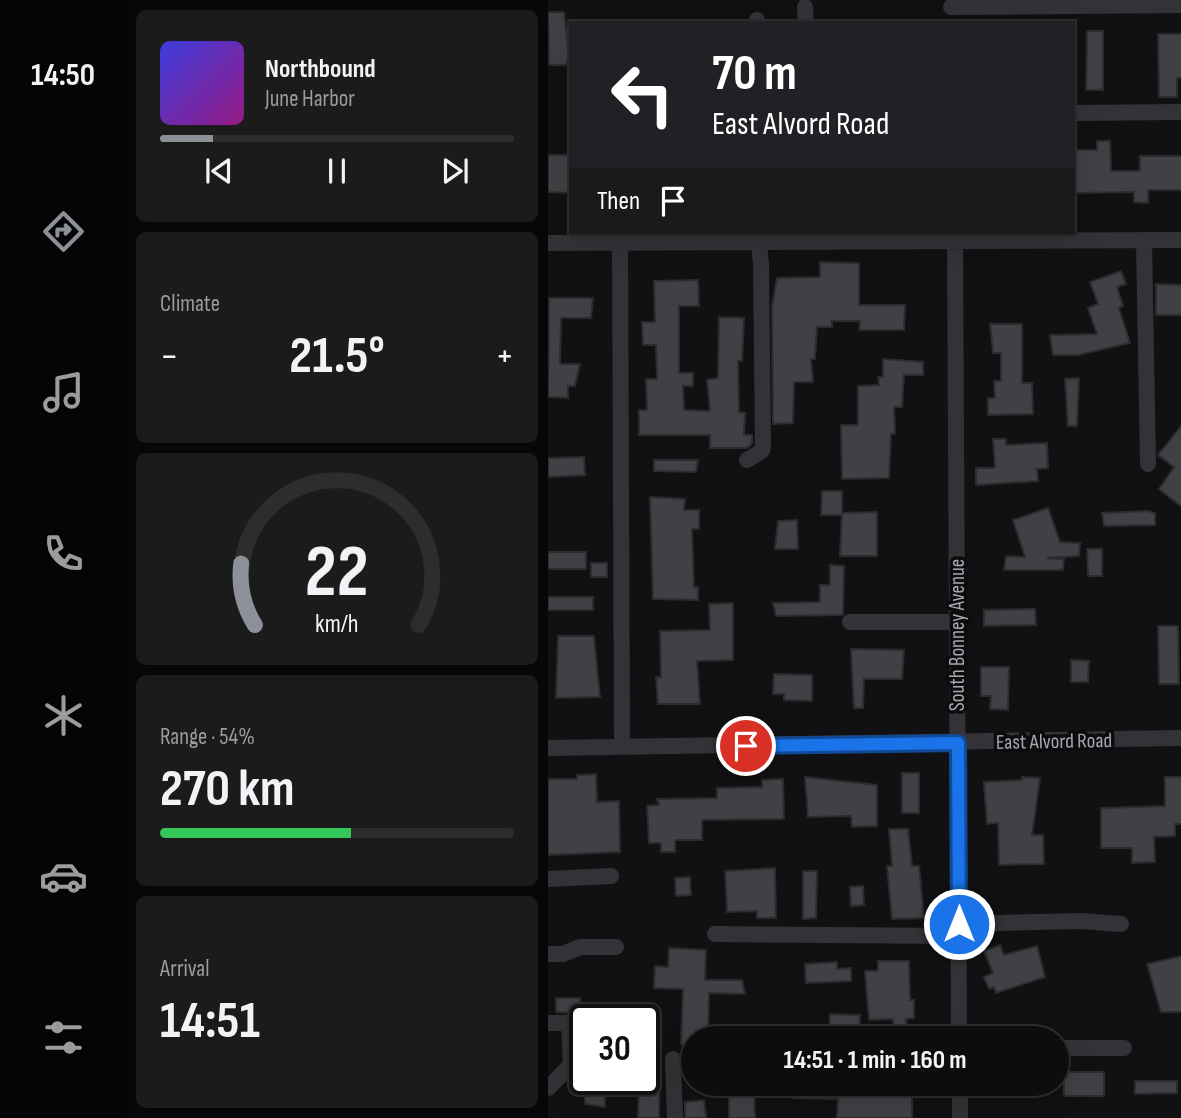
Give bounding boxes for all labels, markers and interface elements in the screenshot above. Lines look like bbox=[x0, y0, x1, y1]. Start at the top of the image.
text: 70 m bbox=[712, 45, 797, 104]
icon: left bbox=[597, 49, 688, 140]
text: Northbound bbox=[265, 54, 376, 85]
text: 14:50 bbox=[31, 56, 95, 95]
text: June Harbor bbox=[265, 85, 355, 113]
text: East Alvord Road bbox=[712, 105, 889, 144]
icon: previous bbox=[200, 152, 238, 190]
icon: pause bbox=[318, 152, 356, 190]
icon: next bbox=[436, 152, 474, 190]
icon: arrive bbox=[654, 182, 692, 220]
text: Then bbox=[597, 186, 640, 217]
icon: directions bbox=[39, 207, 88, 256]
text: Climate bbox=[160, 290, 220, 318]
text: 21.5° bbox=[289, 325, 385, 388]
text: − bbox=[160, 334, 179, 379]
text: + bbox=[495, 334, 514, 379]
icon: music bbox=[39, 368, 88, 417]
icon: phone bbox=[39, 529, 88, 578]
text: 22 bbox=[305, 529, 369, 617]
street label: South Bonney Avenue bbox=[945, 559, 970, 711]
text: km/h bbox=[315, 609, 359, 640]
icon: climate bbox=[39, 691, 88, 740]
pin bbox=[716, 716, 776, 776]
text: Range · 54% bbox=[160, 723, 255, 751]
icon: arrive bbox=[727, 727, 765, 765]
street label: East Alvord Road bbox=[996, 728, 1112, 755]
text: 270 km bbox=[160, 758, 295, 821]
icon: car bbox=[39, 852, 88, 901]
position arrow bbox=[922, 887, 996, 961]
text: Arrival bbox=[160, 955, 209, 983]
text: 14:51 bbox=[160, 990, 260, 1053]
speed limit sign: 30 bbox=[569, 1004, 660, 1095]
icon: filters bbox=[39, 1013, 88, 1062]
text: 14:51 · 1 min · 160 m bbox=[784, 1045, 967, 1076]

